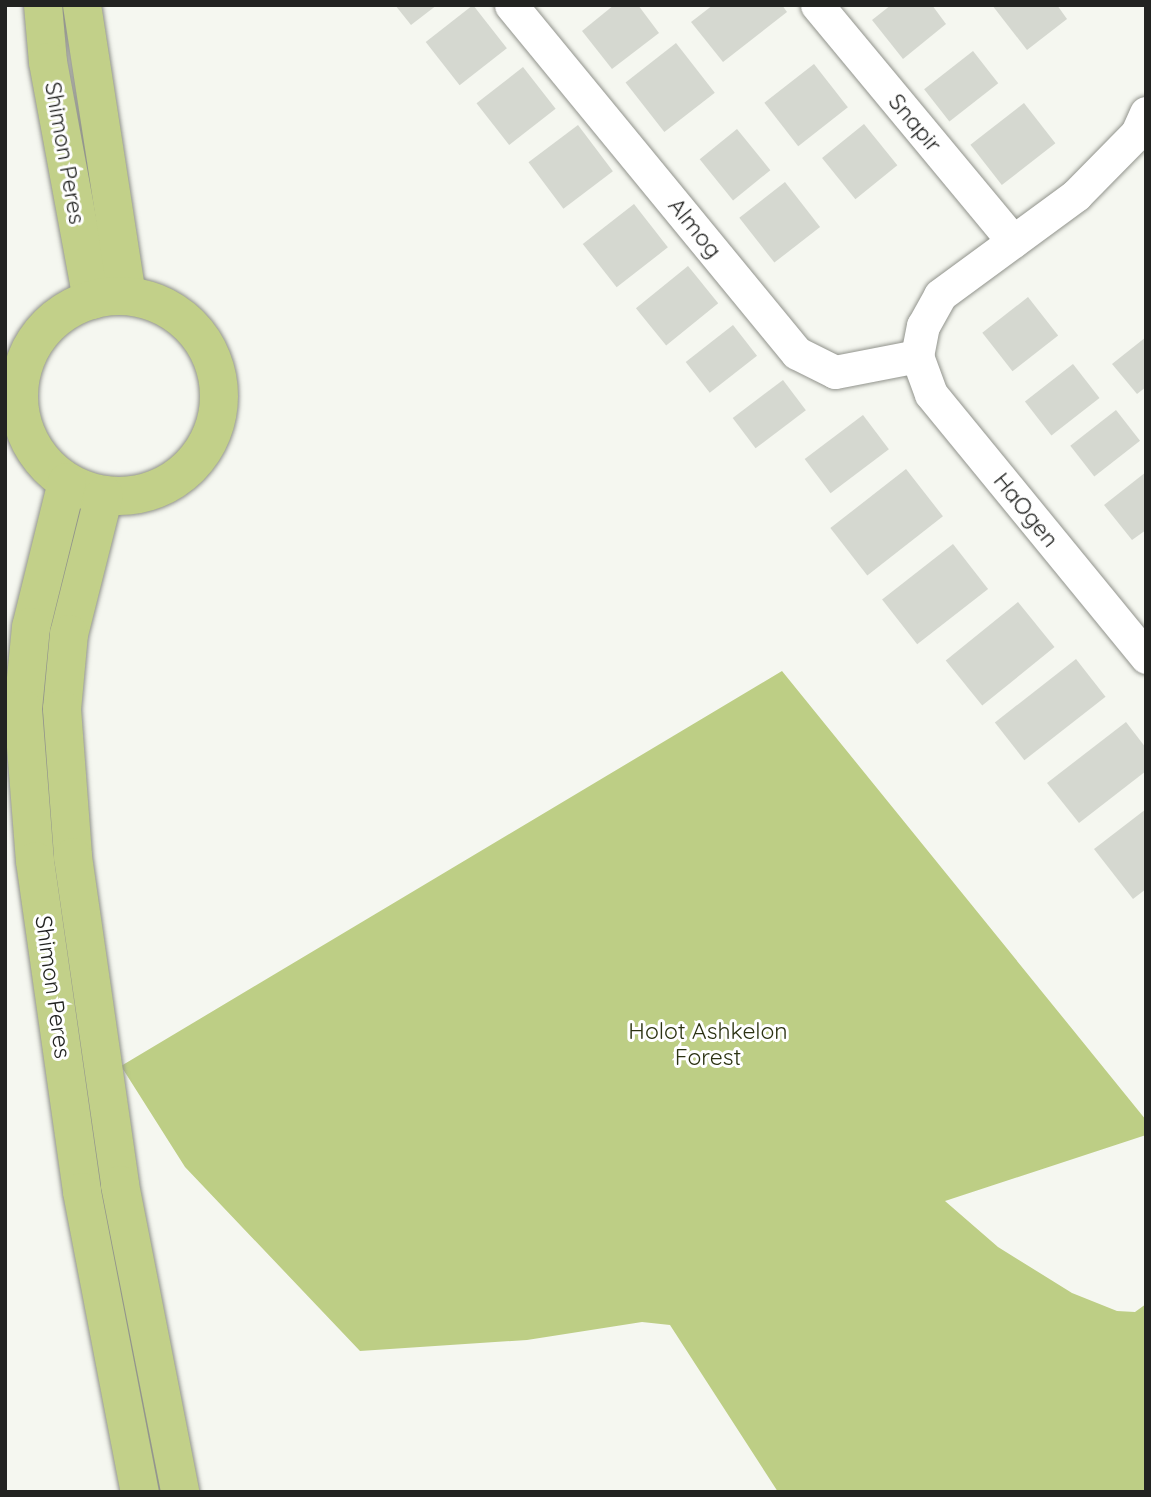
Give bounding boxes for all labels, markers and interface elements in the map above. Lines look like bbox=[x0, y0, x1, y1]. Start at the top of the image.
street label: Shimon Peres bbox=[39, 80, 91, 226]
street label: Snapir bbox=[883, 88, 947, 158]
street label: Almog bbox=[662, 192, 728, 264]
street label: HaOgen bbox=[988, 467, 1064, 553]
street label: Shimon Peres bbox=[29, 914, 77, 1060]
park label: Holot Ashkelon Forest bbox=[628, 1017, 788, 1071]

